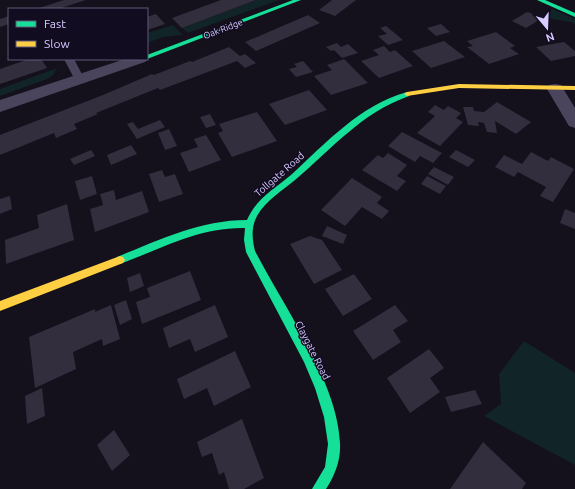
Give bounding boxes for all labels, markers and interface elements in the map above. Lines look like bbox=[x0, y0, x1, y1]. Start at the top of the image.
legend bbox=[8, 8, 148, 60]
north arrow bbox=[527, 8, 567, 48]
text: Fast bbox=[44, 17, 66, 30]
street label: Oak Ridge bbox=[202, 17, 244, 41]
text: N bbox=[544, 30, 556, 44]
text: Slow bbox=[44, 37, 70, 50]
street label: Tollgate Road bbox=[252, 150, 306, 199]
street label: Claygate Road bbox=[293, 319, 332, 382]

